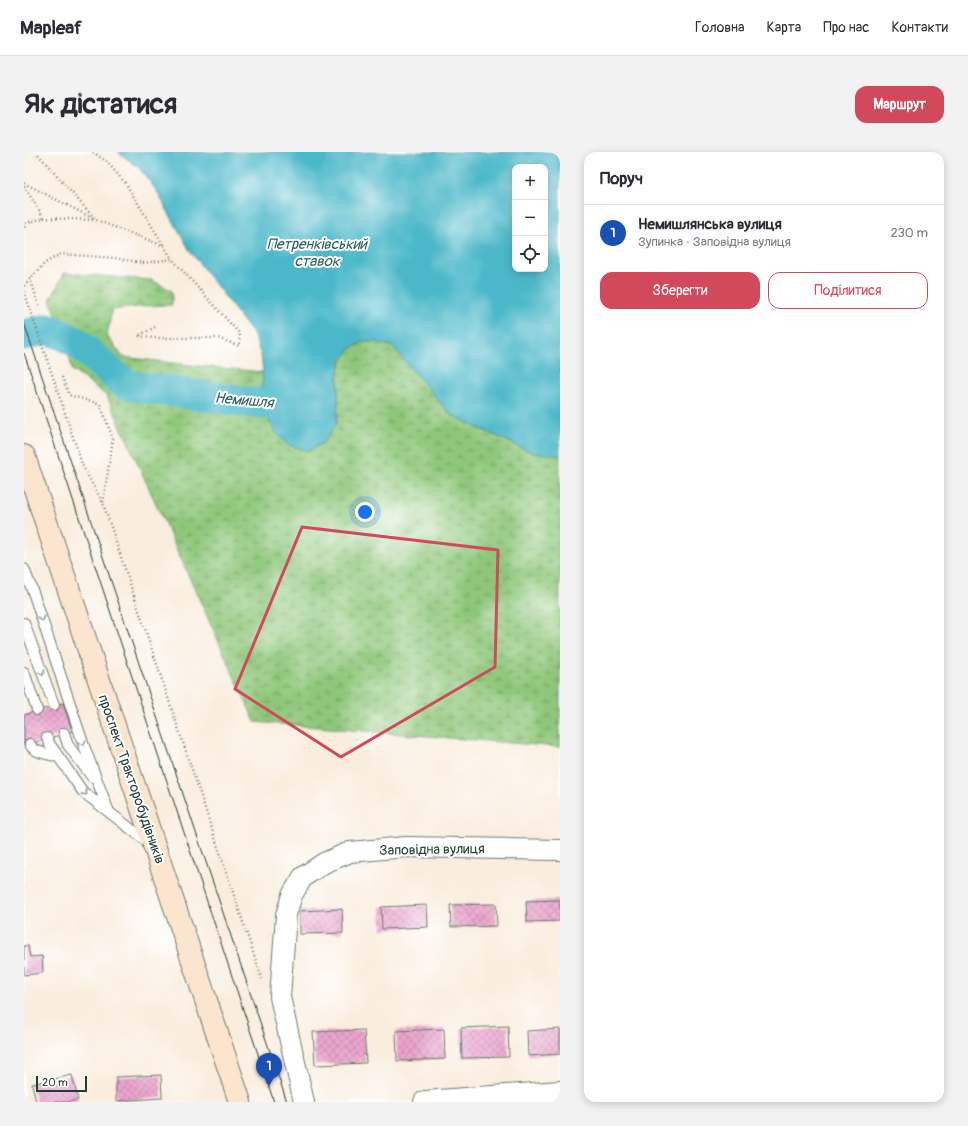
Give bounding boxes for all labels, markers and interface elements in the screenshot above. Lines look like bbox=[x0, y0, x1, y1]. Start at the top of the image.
text: Mapleaf bbox=[20, 16, 82, 40]
text: Головна bbox=[695, 19, 745, 36]
text: Карта bbox=[767, 19, 801, 36]
text: Про нас bbox=[823, 19, 869, 36]
text: Контакти bbox=[891, 19, 948, 36]
button: Маршрут bbox=[855, 86, 944, 123]
text: Як дістатися bbox=[24, 87, 177, 122]
map controls bbox=[512, 164, 548, 272]
button: + bbox=[512, 164, 548, 200]
text: Поруч bbox=[600, 168, 643, 189]
button: − bbox=[512, 200, 548, 236]
text: Немишлянська вулиця bbox=[638, 215, 782, 234]
text: 1 bbox=[610, 225, 616, 241]
text: 230 m bbox=[891, 225, 928, 241]
text: Зупинка · Заповідна вулиця bbox=[638, 234, 791, 250]
water label: Петренківський ставок bbox=[267, 235, 369, 271]
button: locate bbox=[512, 236, 548, 272]
button: Зберегти bbox=[600, 272, 760, 309]
button: Поділитися bbox=[768, 272, 928, 309]
water label: Немишля bbox=[214, 388, 276, 413]
your location bbox=[355, 502, 375, 522]
one-way arrow bbox=[37, 616, 46, 623]
one-way arrow bbox=[38, 670, 46, 677]
street label: проспект Тракторобудівників bbox=[95, 692, 169, 866]
one-way arrow bbox=[78, 739, 86, 746]
one-way arrow bbox=[80, 788, 88, 796]
street label: Заповідна вулиця bbox=[379, 840, 485, 859]
pin: 1 bbox=[256, 1053, 282, 1086]
scale bar bbox=[36, 1074, 87, 1093]
text: 20 m bbox=[42, 1076, 68, 1089]

